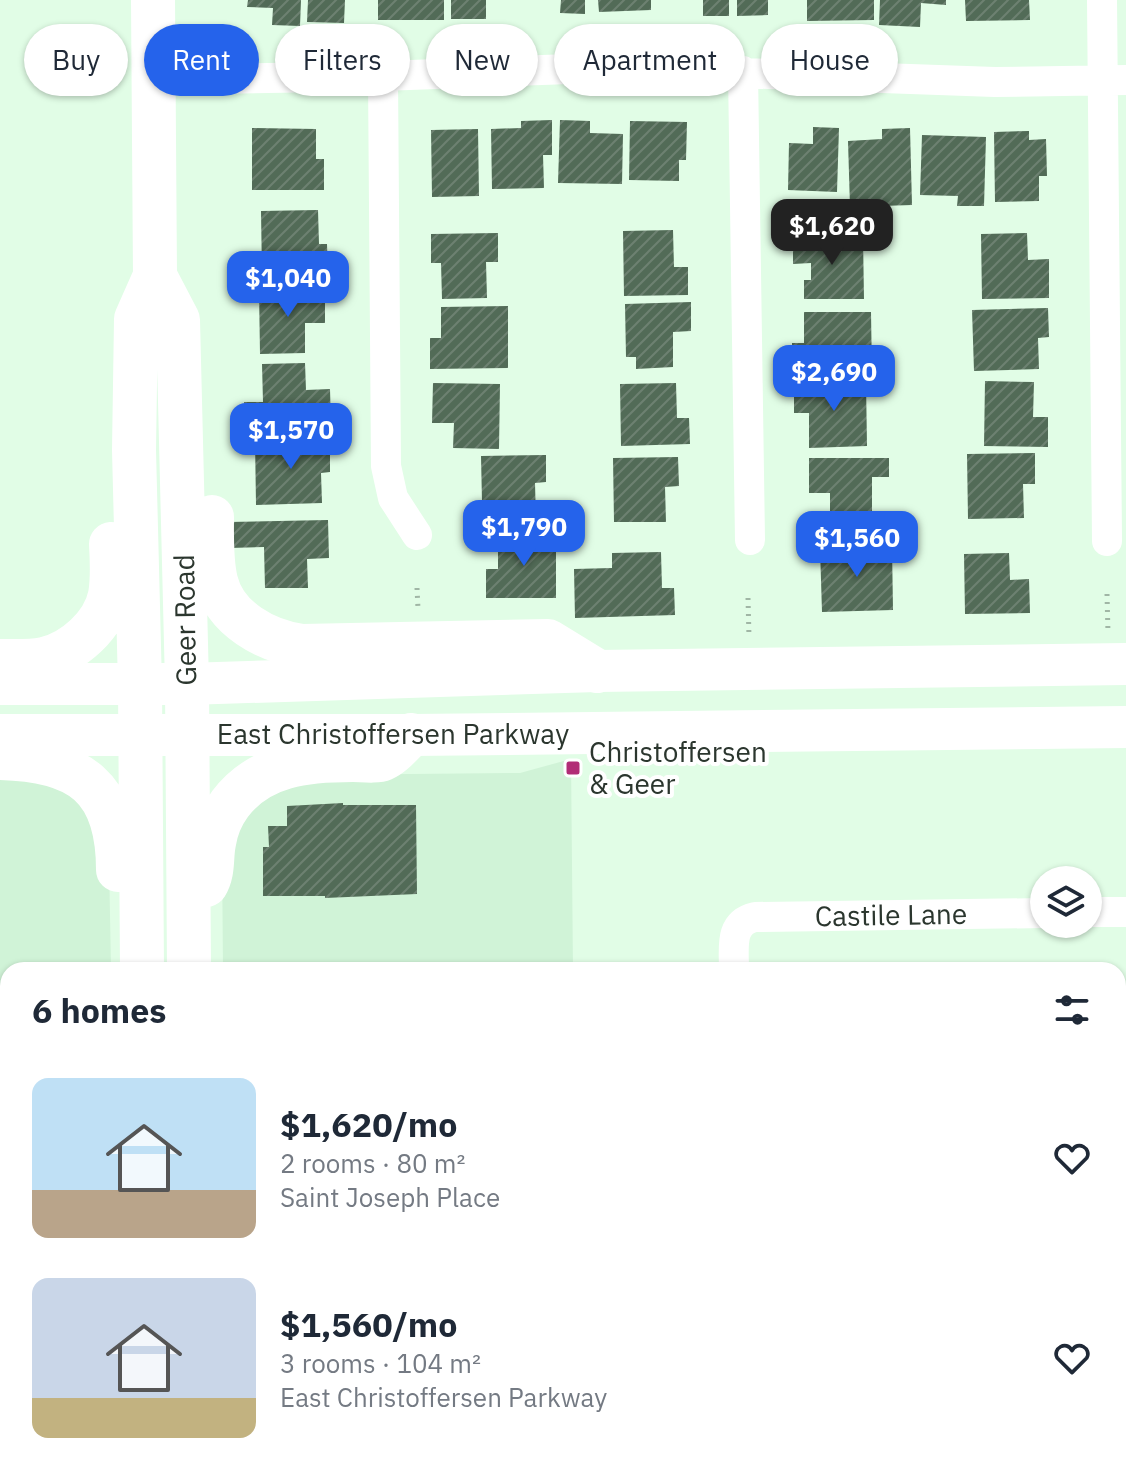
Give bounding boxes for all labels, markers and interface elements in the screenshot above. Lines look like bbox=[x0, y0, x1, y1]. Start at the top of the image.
chip: Buy bbox=[24, 24, 128, 96]
chip: Rent bbox=[144, 24, 259, 96]
chip: Filters bbox=[275, 24, 410, 96]
chip: New bbox=[426, 24, 538, 96]
chip: Apartment bbox=[554, 24, 745, 96]
chip: House bbox=[761, 24, 898, 96]
pin: $1,620 bbox=[767, 199, 897, 267]
text: $1,620 bbox=[789, 208, 875, 242]
pin: $1,040 bbox=[223, 251, 353, 319]
text: $1,040 bbox=[245, 260, 331, 294]
pin: $2,690 bbox=[769, 345, 899, 413]
text: $2,690 bbox=[791, 354, 877, 388]
pin: $1,570 bbox=[226, 403, 356, 471]
text: $1,570 bbox=[248, 412, 334, 446]
pin: $1,790 bbox=[459, 500, 589, 568]
text: $1,790 bbox=[481, 509, 567, 543]
pin: $1,560 bbox=[792, 511, 922, 579]
text: $1,560 bbox=[814, 520, 900, 554]
street label: Geer Road bbox=[165, 554, 204, 686]
street label: East Christoffersen Parkway bbox=[217, 715, 569, 752]
place label: Christoffersen & Geer bbox=[589, 733, 767, 802]
marker: Christoffersen & Geer bbox=[564, 759, 582, 777]
map controls bbox=[1030, 866, 1102, 938]
button: layers bbox=[1030, 866, 1102, 938]
street label: Castile Lane bbox=[814, 895, 968, 934]
text: 6 homes bbox=[32, 988, 167, 1032]
icon: filters bbox=[1050, 988, 1094, 1032]
text: $1,620/mo bbox=[280, 1102, 457, 1146]
icon: home bbox=[96, 1110, 192, 1206]
icon: heart bbox=[1050, 1136, 1094, 1180]
text: 2 rooms · 80 m² bbox=[280, 1146, 465, 1180]
text: Saint Joseph Place bbox=[280, 1180, 500, 1214]
text: $1,560/mo bbox=[280, 1302, 457, 1346]
icon: home bbox=[96, 1310, 192, 1406]
icon: heart bbox=[1050, 1336, 1094, 1380]
text: 3 rooms · 104 m² bbox=[280, 1346, 481, 1380]
text: East Christoffersen Parkway bbox=[280, 1380, 607, 1414]

